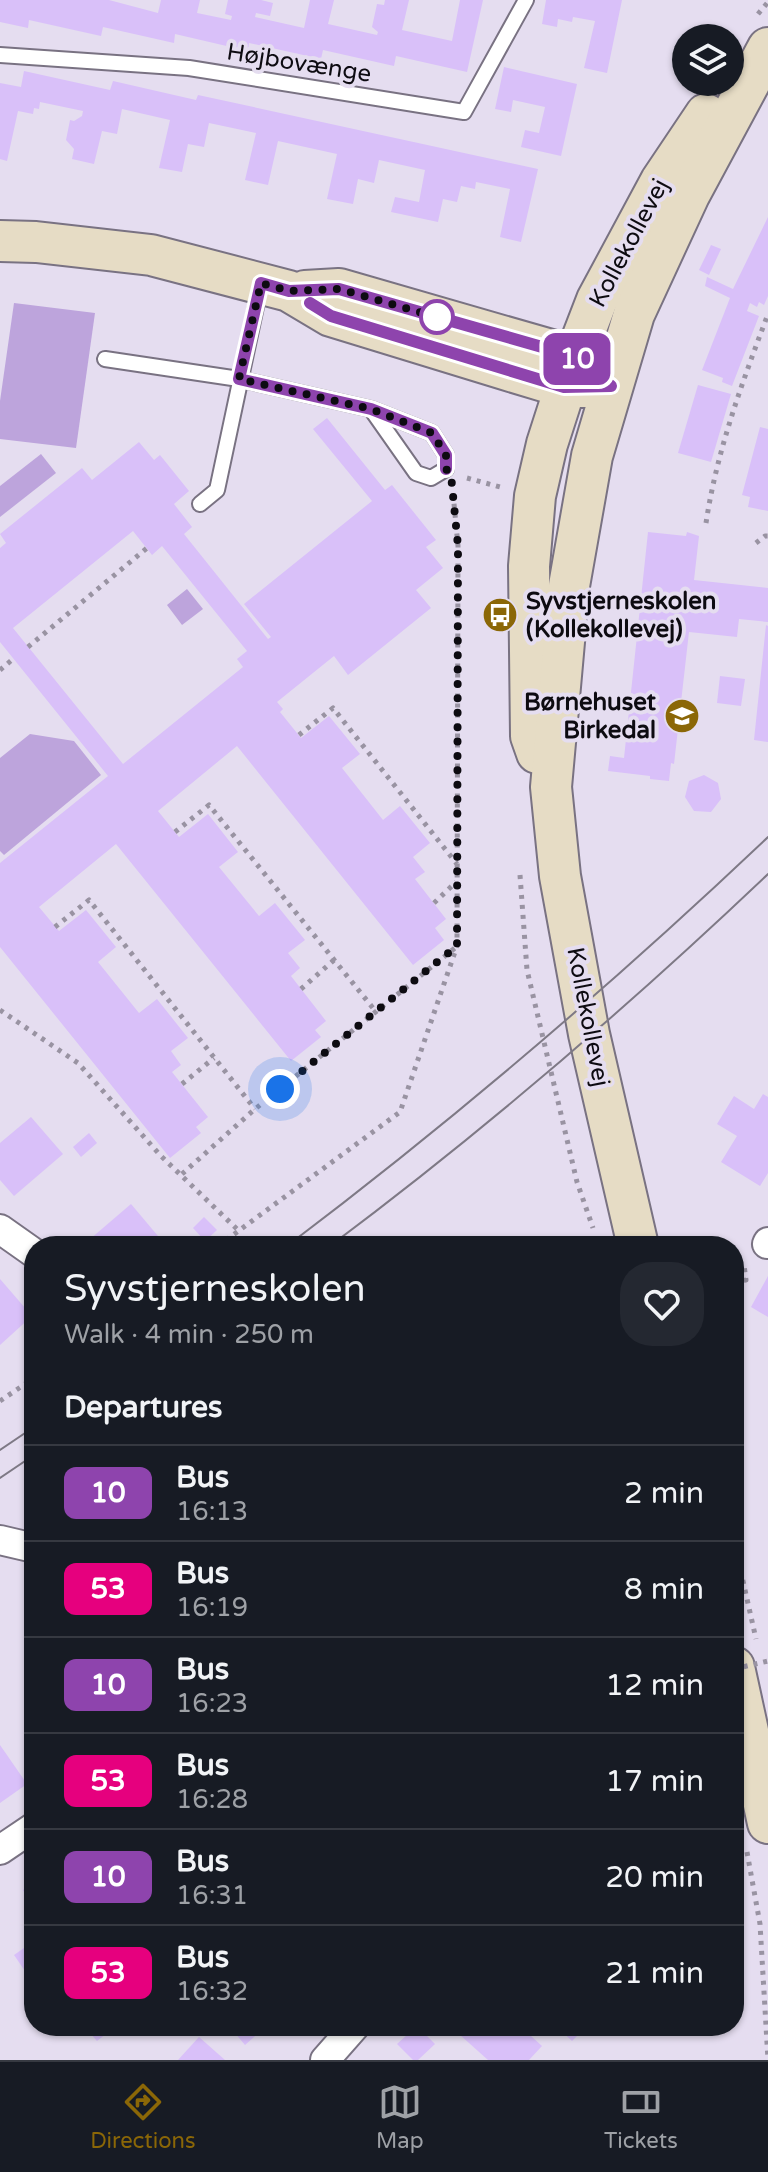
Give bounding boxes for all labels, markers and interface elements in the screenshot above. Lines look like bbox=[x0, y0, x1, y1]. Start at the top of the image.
map controls bbox=[672, 24, 744, 96]
button: layers bbox=[672, 24, 744, 96]
street label: Højbovænge bbox=[225, 37, 373, 89]
street label: Kollekollevej bbox=[583, 174, 675, 312]
unlabelled marker bbox=[420, 300, 454, 334]
line badge: 10 bbox=[541, 333, 613, 385]
text: 10 bbox=[559, 342, 595, 376]
place label: Syvstjerneskolen (Kollekollevej) bbox=[526, 587, 716, 644]
bus stop icon: Syvstjerneskolen (Kollekollevej) bbox=[481, 596, 519, 634]
place label: Børnehuset Birkedal bbox=[524, 688, 657, 745]
school or university icon: Børnehuset Birkedal bbox=[663, 697, 701, 735]
street label: Kollekollevej bbox=[560, 945, 616, 1089]
your location bbox=[260, 1069, 300, 1109]
button: heart bbox=[620, 1262, 704, 1346]
text: Syvstjerneskolen bbox=[64, 1266, 366, 1312]
text: Walk · 4 min · 250 m bbox=[64, 1319, 314, 1350]
text: Departures bbox=[64, 1389, 222, 1426]
text: Bus bbox=[176, 1459, 229, 1496]
text: 2 min bbox=[624, 1475, 704, 1512]
text: 10 bbox=[90, 1476, 126, 1510]
text: 16:13 bbox=[176, 1496, 248, 1527]
text: Bus bbox=[176, 1555, 229, 1592]
text: 8 min bbox=[624, 1571, 704, 1608]
text: 53 bbox=[90, 1572, 126, 1606]
text: 16:19 bbox=[176, 1592, 248, 1623]
text: Bus bbox=[176, 1651, 229, 1688]
text: 12 min bbox=[605, 1667, 704, 1704]
text: 10 bbox=[90, 1668, 126, 1702]
text: 16:23 bbox=[176, 1688, 248, 1719]
text: Bus bbox=[176, 1747, 229, 1784]
text: 17 min bbox=[605, 1763, 704, 1800]
text: 53 bbox=[90, 1764, 126, 1798]
text: 16:28 bbox=[176, 1784, 248, 1815]
text: Bus bbox=[176, 1843, 229, 1880]
text: 20 min bbox=[605, 1859, 704, 1896]
text: 10 bbox=[90, 1860, 126, 1894]
text: 16:31 bbox=[176, 1880, 248, 1911]
text: Bus bbox=[176, 1939, 229, 1976]
text: 21 min bbox=[605, 1955, 704, 1992]
text: 53 bbox=[90, 1956, 126, 1990]
text: 16:32 bbox=[176, 1976, 248, 2007]
tab: Directions bbox=[90, 2080, 196, 2154]
tab: Map bbox=[376, 2080, 424, 2154]
tab: Tickets bbox=[604, 2080, 678, 2154]

